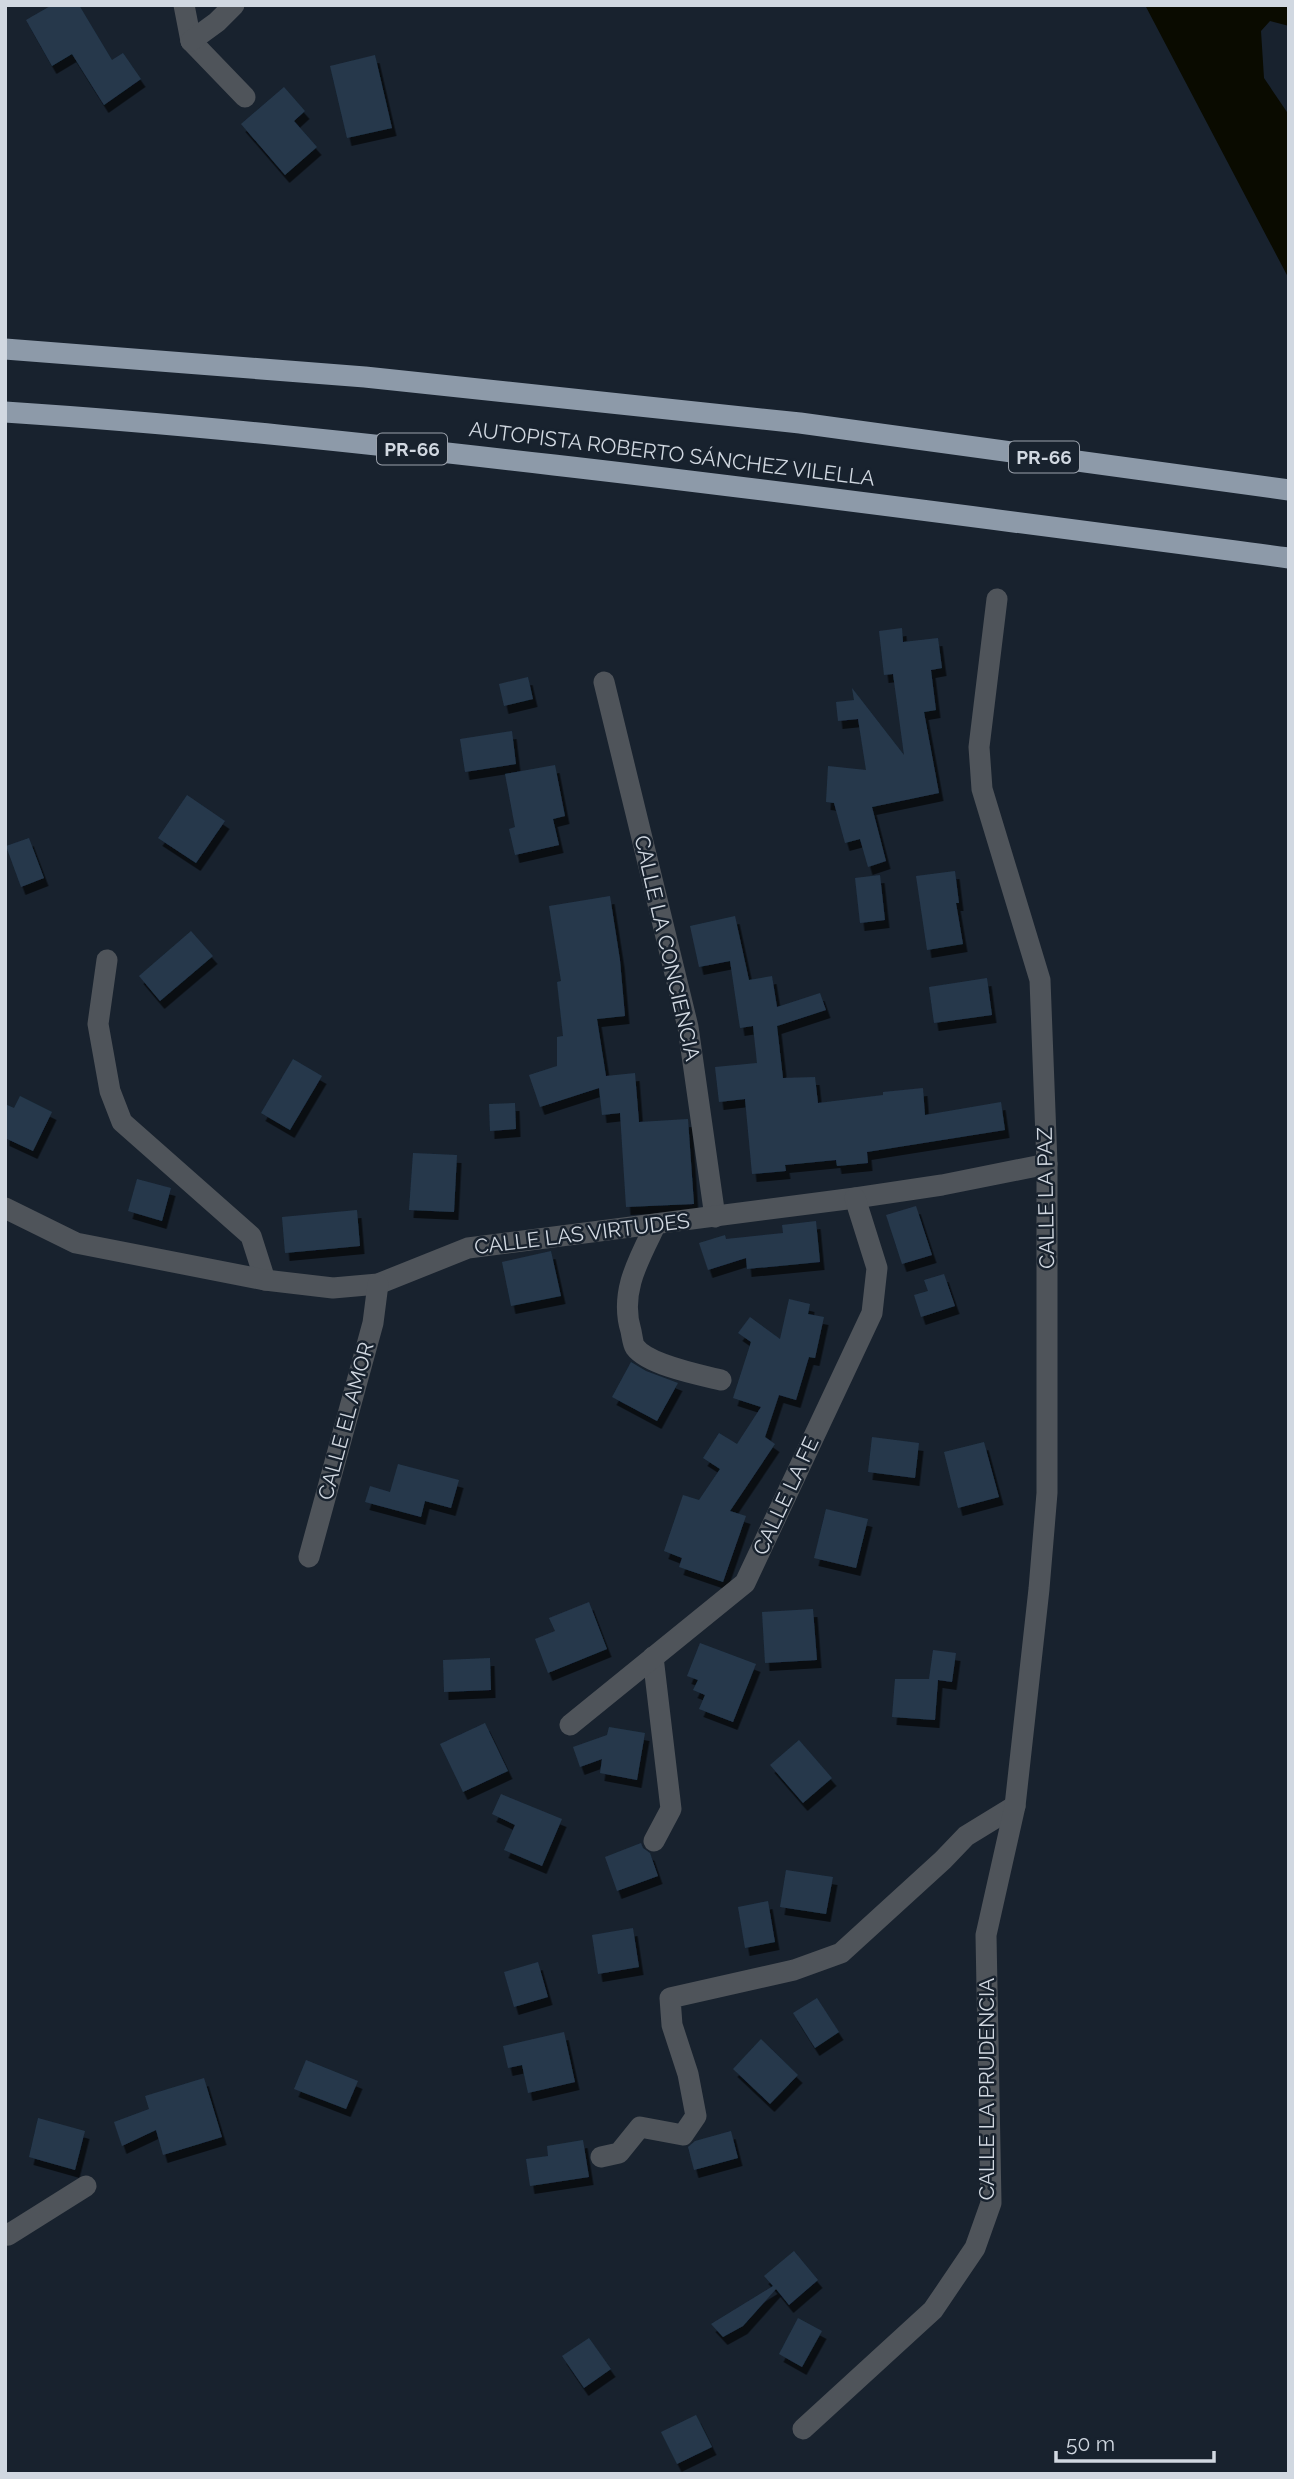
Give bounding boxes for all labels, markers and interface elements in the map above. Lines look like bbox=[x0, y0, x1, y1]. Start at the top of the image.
street label: AUTOPISTA ROBERTO SÁNCHEZ VILELLA bbox=[468, 416, 876, 491]
road number: PR-66 bbox=[377, 433, 447, 464]
road number: PR-66 bbox=[1009, 442, 1079, 472]
street label: CALLE LA CONCIENCIA bbox=[629, 833, 706, 1063]
street label: CALLE LA PAZ bbox=[1032, 1127, 1059, 1269]
street label: CALLE LAS VIRTUDES bbox=[473, 1208, 691, 1259]
street label: CALLE EL AMOR bbox=[312, 1339, 379, 1502]
street label: CALLE LA FE bbox=[747, 1433, 824, 1559]
street label: CALLE LA PRUDENCIA bbox=[974, 1978, 999, 2200]
scale bar bbox=[1056, 2420, 1214, 2464]
text: 50 m bbox=[1066, 2431, 1115, 2456]

